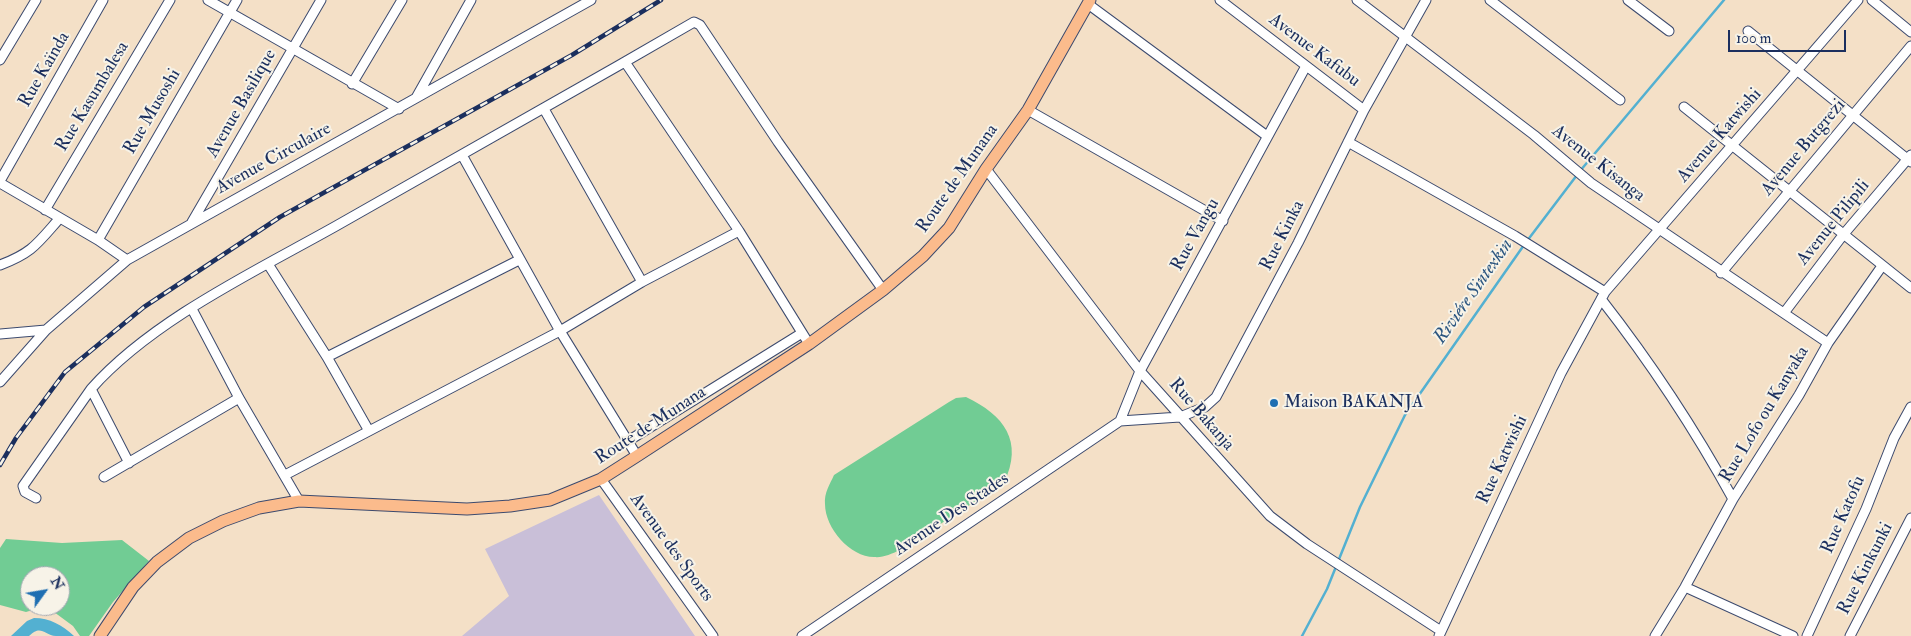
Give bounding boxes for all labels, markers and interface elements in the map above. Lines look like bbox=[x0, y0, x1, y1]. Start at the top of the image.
street label: Avenue Kafubu bbox=[1264, 10, 1364, 92]
scale bar bbox=[1731, 20, 1848, 52]
street label: Rue Kaïnda bbox=[15, 28, 75, 112]
text: 100 m bbox=[1736, 29, 1771, 48]
street label: Rue Kasumbalesa bbox=[52, 38, 134, 156]
street label: Avenue Basilique bbox=[202, 46, 282, 162]
street label: Rue Musoshi bbox=[120, 65, 186, 159]
street label: Avenue Katwishi bbox=[1673, 84, 1767, 188]
street label: Avenue Butgrezi bbox=[1757, 95, 1851, 201]
street label: Avenue Circulaire bbox=[213, 119, 335, 199]
street label: Route de Munana bbox=[913, 120, 1003, 238]
street label: Avenue Kisanga bbox=[1547, 121, 1649, 207]
street label: Avenue Pilipili bbox=[1793, 176, 1875, 270]
street label: Rue Vangu bbox=[1167, 195, 1225, 275]
street label: Rue Kinka bbox=[1256, 197, 1310, 275]
water label: Riviére Sintexkin bbox=[1429, 235, 1519, 349]
street label: Rue Lofo ou Kanyaka bbox=[1716, 343, 1814, 487]
street label: Rue Bakanja bbox=[1164, 374, 1238, 456]
street label: Route de Munana bbox=[592, 382, 710, 470]
place label: Maison BAKANJA bbox=[1284, 392, 1423, 414]
marker: Maison BAKANJA bbox=[1268, 397, 1280, 409]
street label: Rue Katwishi bbox=[1473, 412, 1533, 508]
street label: Avenue Des Stades bbox=[890, 469, 1014, 561]
street label: Rue Katofu bbox=[1817, 473, 1871, 557]
street label: Avenue des Sports bbox=[624, 490, 718, 606]
street label: Rue Kinkunki bbox=[1834, 519, 1898, 619]
north arrow bbox=[20, 566, 70, 616]
text: N bbox=[47, 573, 68, 593]

